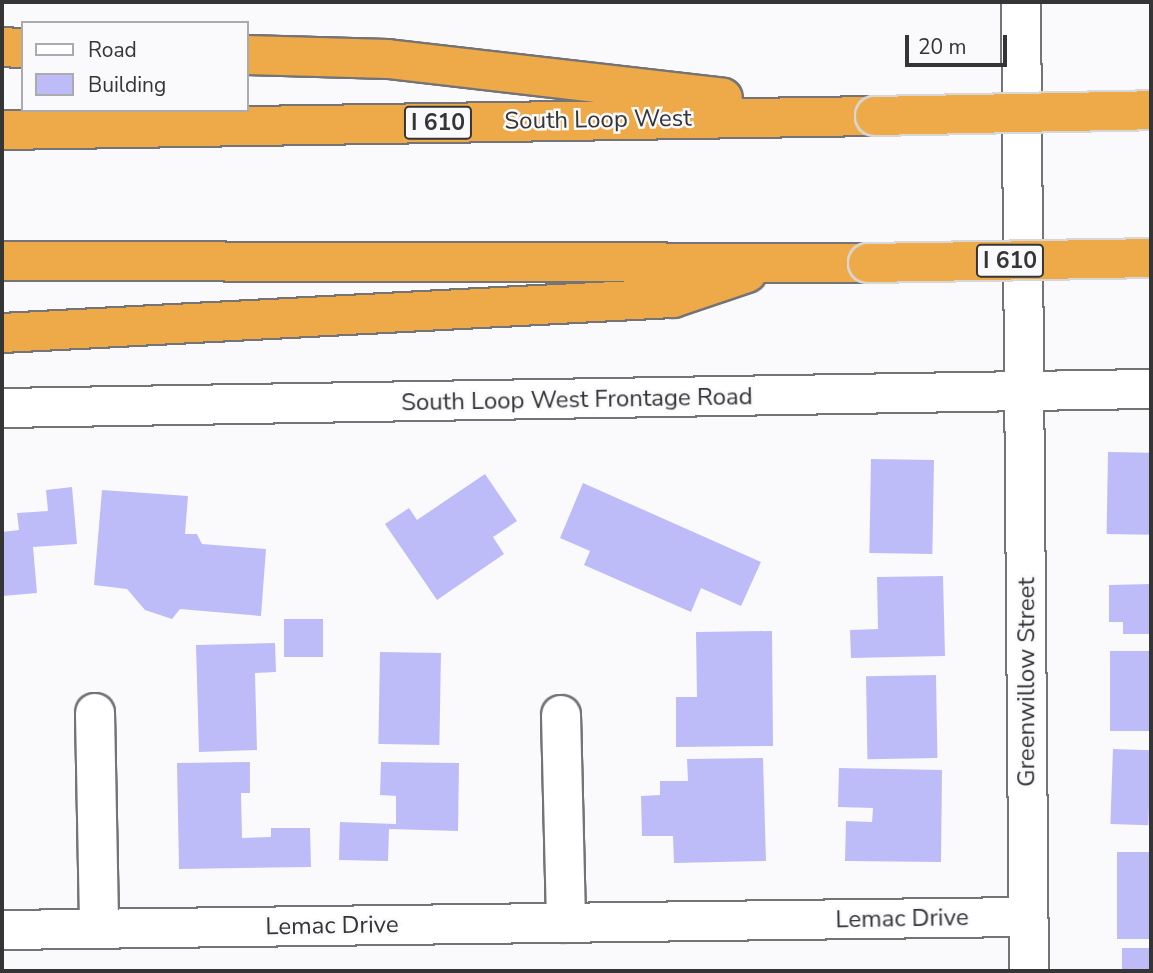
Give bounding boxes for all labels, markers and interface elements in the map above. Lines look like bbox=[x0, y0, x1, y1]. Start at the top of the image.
legend bbox=[21, 21, 248, 112]
scale bar bbox=[908, 21, 1010, 65]
text: 20 m bbox=[918, 33, 967, 61]
text: Road bbox=[88, 36, 137, 64]
text: Building bbox=[88, 71, 166, 99]
road number: I 610 bbox=[403, 104, 473, 142]
street label: South Loop West bbox=[504, 104, 692, 136]
road number: I 610 bbox=[975, 242, 1045, 280]
street label: South Loop West Frontage Road bbox=[401, 383, 753, 417]
street label: Greenwillow Street bbox=[1013, 577, 1041, 787]
street label: Lemac Drive bbox=[835, 903, 969, 935]
street label: Lemac Drive bbox=[265, 910, 399, 942]

